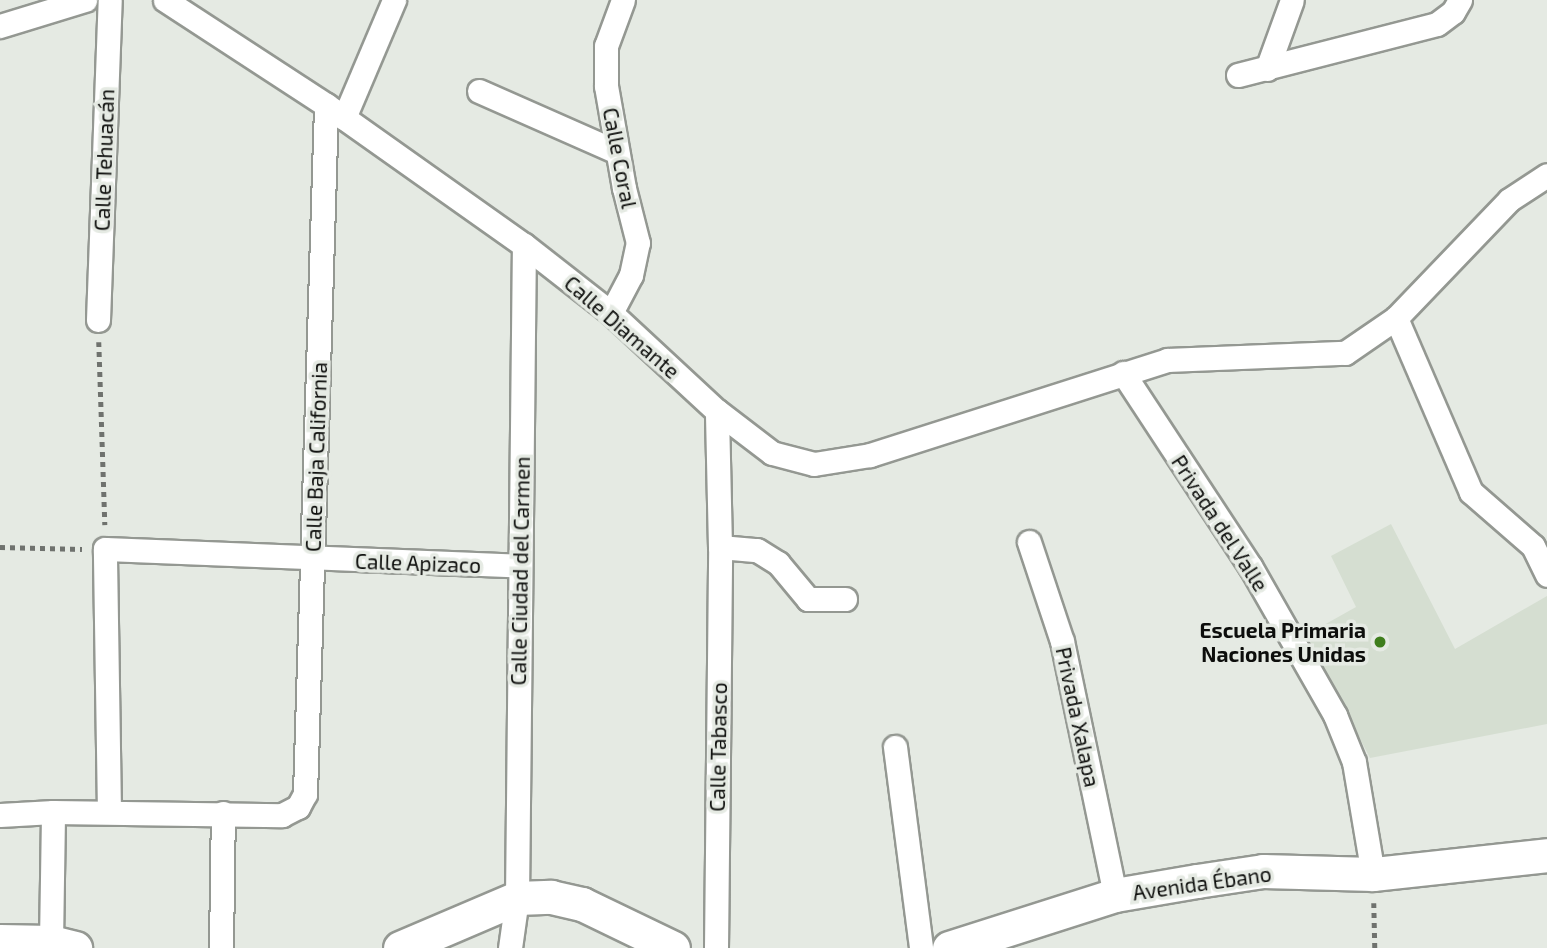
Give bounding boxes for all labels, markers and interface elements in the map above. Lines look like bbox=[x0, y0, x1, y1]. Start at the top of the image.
street label: Calle Tehuacán bbox=[89, 88, 119, 232]
street label: Calle Coral bbox=[598, 106, 642, 210]
street label: Calle Diamante bbox=[559, 270, 685, 384]
street label: Calle Baja California bbox=[300, 362, 332, 552]
street label: Privada del Valle bbox=[1166, 450, 1274, 596]
street label: Calle Ciudad del Carmen bbox=[505, 456, 535, 686]
street label: Calle Apizaco bbox=[354, 548, 482, 578]
place label: Escuela Primaria Naciones Unidas bbox=[1199, 617, 1366, 667]
marker: Escuela Primaria Naciones Unidas bbox=[1372, 634, 1388, 650]
street label: Privada Xalapa bbox=[1051, 645, 1105, 789]
street label: Calle Tabasco bbox=[704, 682, 732, 812]
street label: Avenida Ébano bbox=[1131, 861, 1273, 905]

